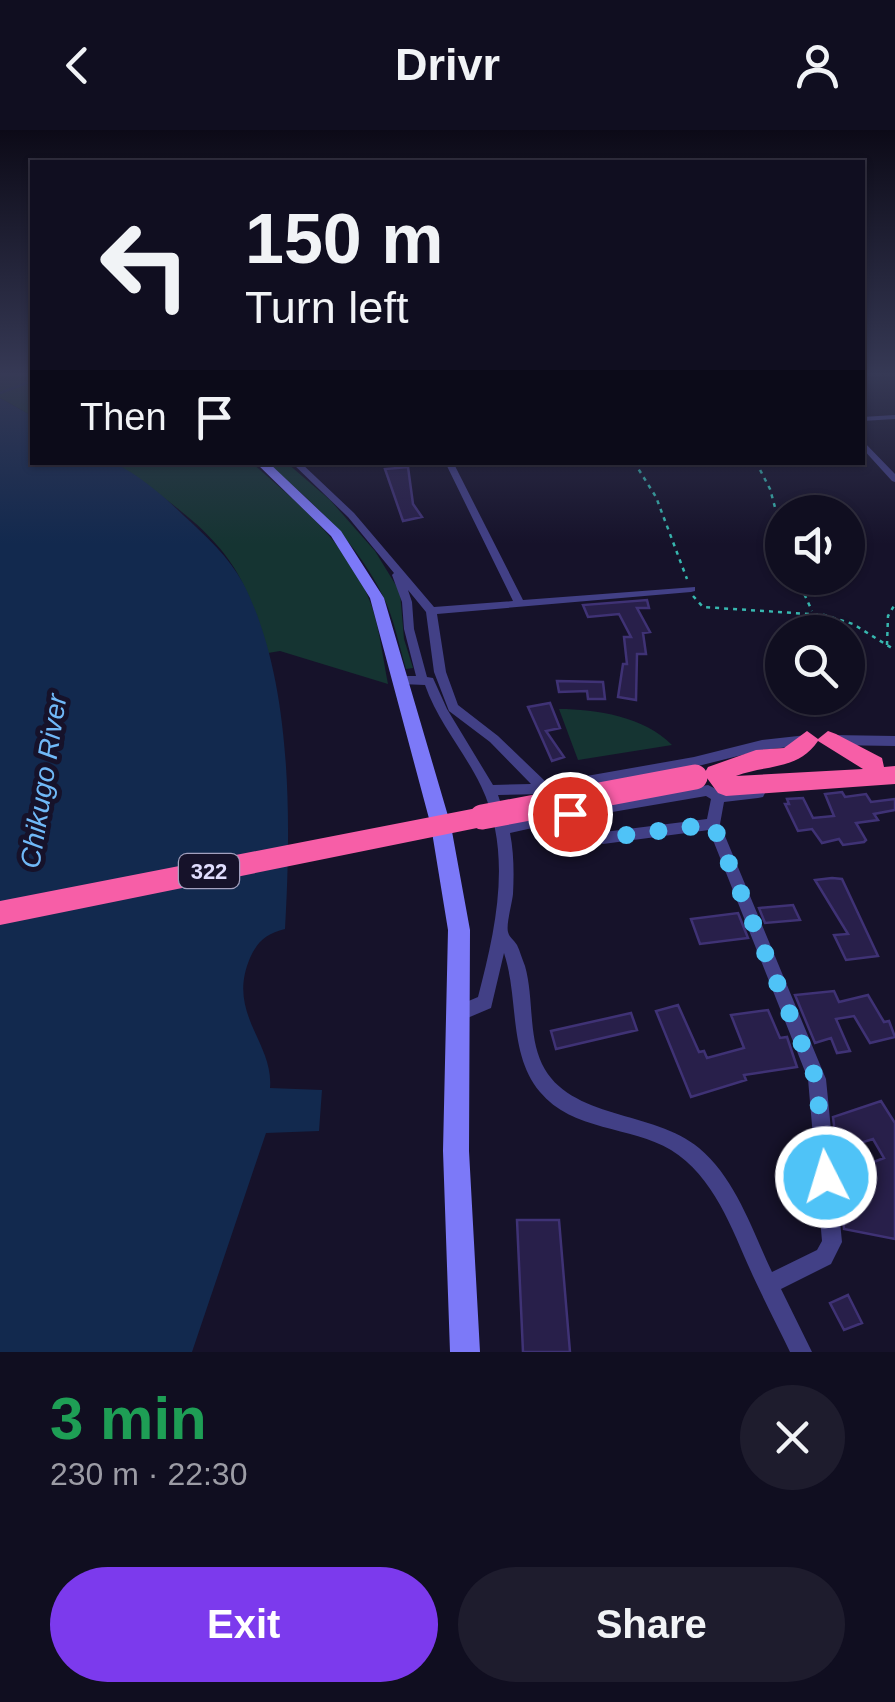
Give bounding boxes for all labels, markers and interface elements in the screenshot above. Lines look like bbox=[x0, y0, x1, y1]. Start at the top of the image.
icon: back bbox=[50, 38, 105, 93]
icon: person bbox=[790, 38, 845, 93]
text: Drivr bbox=[395, 39, 500, 90]
icon: left bbox=[80, 200, 210, 330]
text: 150 m bbox=[245, 200, 443, 278]
text: Turn left bbox=[245, 282, 408, 333]
icon: arrive bbox=[187, 390, 242, 445]
text: Then bbox=[80, 396, 167, 438]
map controls bbox=[765, 495, 865, 715]
button: sound bbox=[765, 495, 865, 595]
button: search bbox=[765, 615, 865, 715]
water label: Chikugo River bbox=[14, 690, 73, 870]
pin bbox=[528, 772, 613, 857]
icon: arrive bbox=[543, 787, 598, 842]
road number: 322 bbox=[179, 854, 239, 888]
position arrow bbox=[774, 1125, 878, 1229]
text: 3 min bbox=[50, 1385, 207, 1452]
button: close bbox=[740, 1385, 845, 1490]
text: 230 m · 22:30 bbox=[50, 1456, 247, 1492]
button: Exit bbox=[50, 1567, 438, 1682]
button: Share bbox=[458, 1567, 845, 1682]

